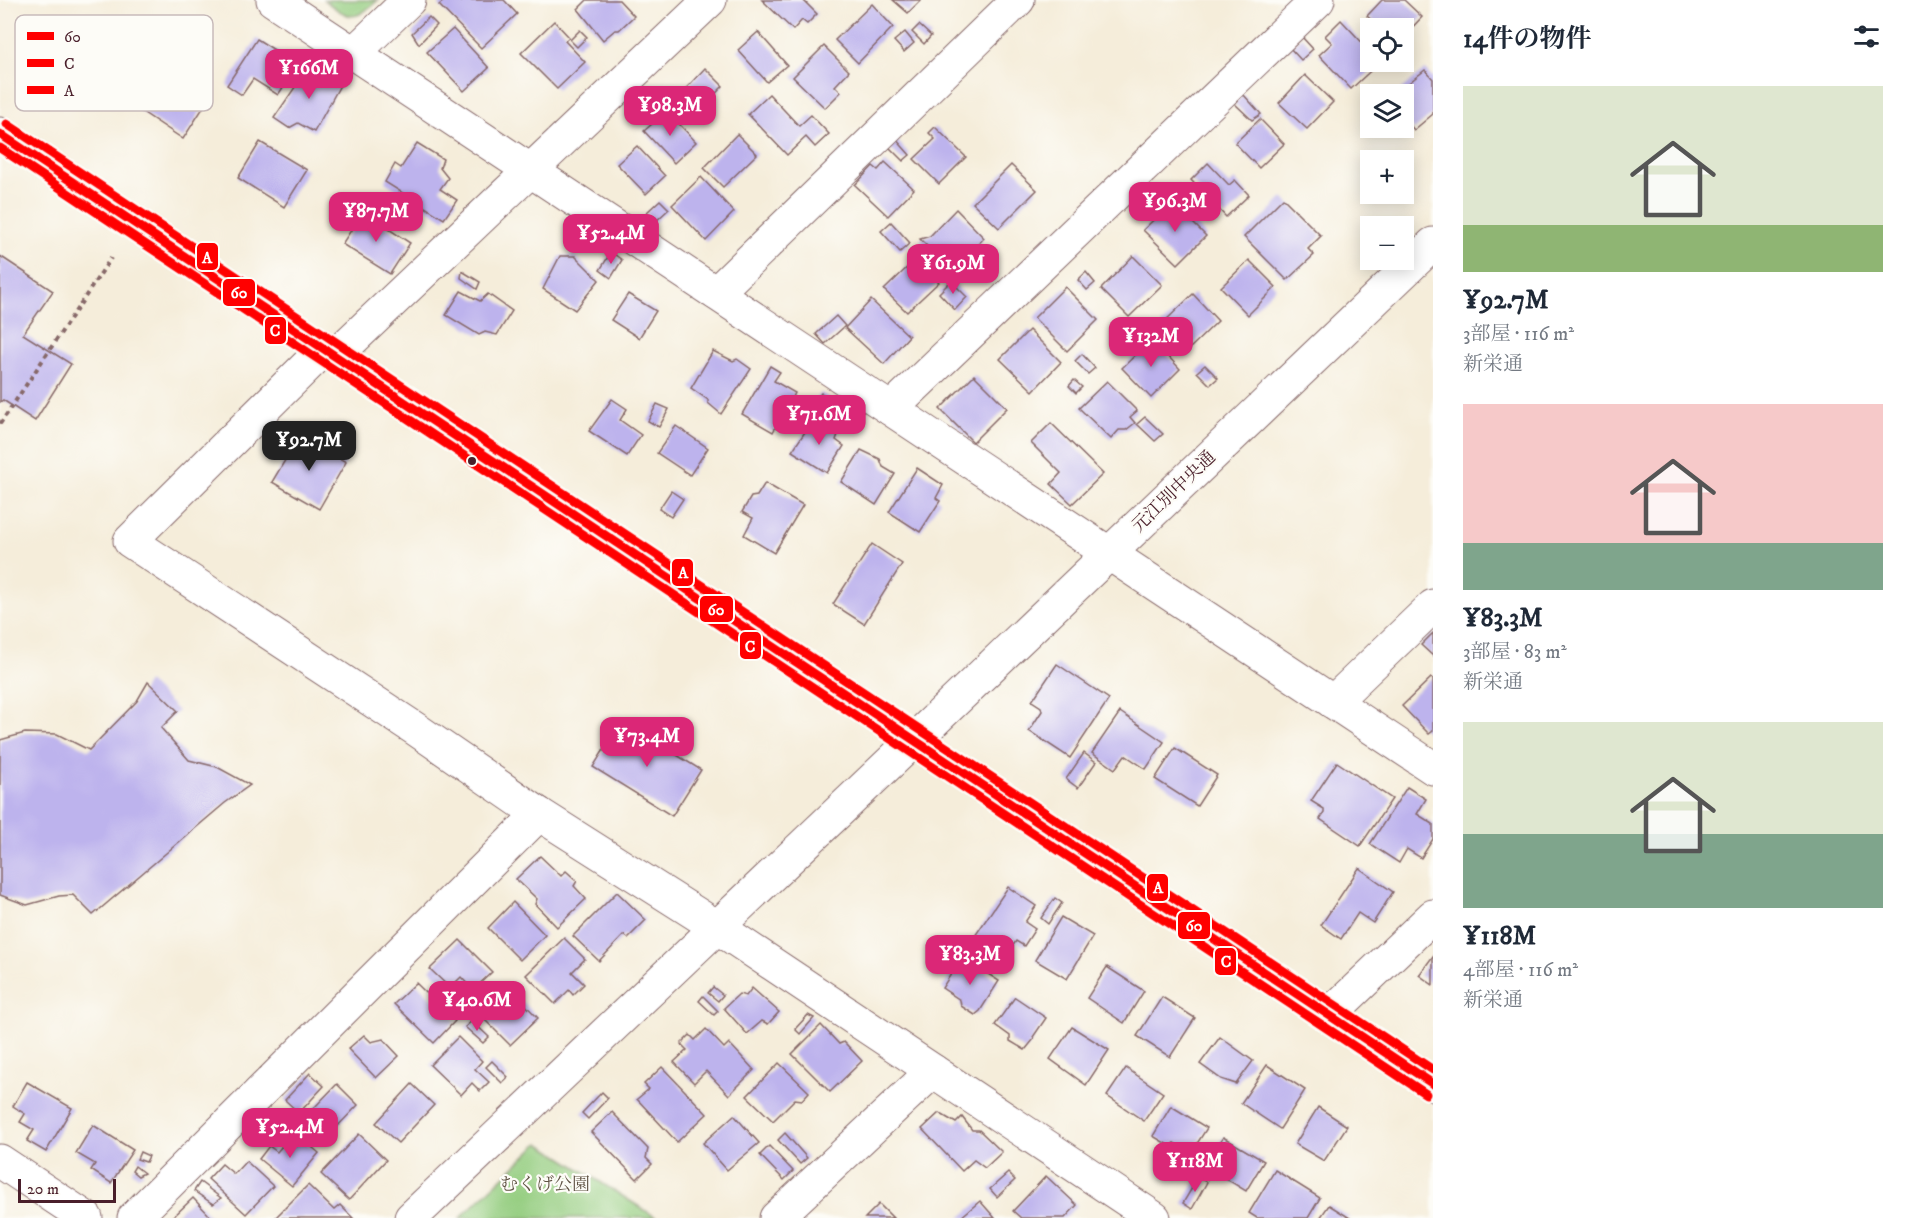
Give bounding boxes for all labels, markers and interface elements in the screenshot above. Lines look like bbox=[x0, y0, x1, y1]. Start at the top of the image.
legend bbox=[15, 15, 213, 111]
map controls bbox=[1360, 18, 1414, 270]
button: locate bbox=[1360, 18, 1414, 72]
icon: filters bbox=[1850, 20, 1883, 53]
text: 14件の物件 bbox=[1463, 23, 1592, 56]
text: 60 bbox=[64, 27, 81, 47]
pin: ¥166M bbox=[267, 49, 351, 100]
text: C bbox=[64, 54, 75, 74]
text: ¥166M bbox=[279, 56, 339, 81]
text: A bbox=[64, 81, 75, 101]
button: layers bbox=[1360, 84, 1414, 138]
pin: ¥98.3M bbox=[621, 86, 719, 137]
text: ¥98.3M bbox=[638, 93, 702, 118]
icon: home bbox=[1619, 125, 1727, 233]
button: + bbox=[1360, 150, 1414, 204]
pin: ¥96.3M bbox=[1126, 182, 1224, 233]
text: ¥96.3M bbox=[1143, 189, 1207, 214]
pin: ¥87.7M bbox=[327, 192, 425, 243]
text: ¥87.7M bbox=[343, 199, 409, 224]
pin: ¥52.4M bbox=[562, 214, 660, 265]
button: − bbox=[1360, 216, 1414, 270]
text: ¥52.4M bbox=[577, 221, 645, 246]
line badge: A bbox=[196, 242, 219, 271]
pin: ¥61.9M bbox=[904, 244, 1002, 295]
text: A bbox=[201, 248, 213, 268]
text: ¥61.9M bbox=[921, 251, 985, 276]
line badge: 60 bbox=[222, 278, 256, 307]
text: 60 bbox=[231, 283, 248, 303]
text: ¥92.7M bbox=[1463, 284, 1549, 317]
line badge: C bbox=[264, 316, 287, 345]
pin: ¥132M bbox=[1109, 317, 1193, 368]
text: C bbox=[270, 321, 280, 341]
text: 3部屋 · 116 m² bbox=[1463, 322, 1574, 347]
text: ¥132M bbox=[1123, 324, 1179, 349]
text: 新栄通 bbox=[1463, 352, 1523, 377]
pin: ¥71.6M bbox=[770, 395, 868, 446]
text: ¥71.6M bbox=[787, 402, 851, 427]
pin: ¥92.7M bbox=[260, 421, 358, 472]
text: ¥92.7M bbox=[276, 428, 342, 453]
icon: home bbox=[1619, 443, 1727, 551]
street label: 元江別中央通 bbox=[1128, 447, 1220, 537]
unlabelled marker bbox=[466, 455, 478, 467]
line badge: A bbox=[671, 558, 694, 587]
text: A bbox=[677, 563, 689, 583]
line badge: 60 bbox=[699, 595, 734, 623]
text: 60 bbox=[708, 600, 725, 620]
text: ¥83.3M bbox=[1463, 602, 1543, 635]
line badge: C bbox=[739, 631, 762, 660]
text: C bbox=[745, 637, 755, 657]
text: 3部屋 · 83 m² bbox=[1463, 640, 1567, 665]
text: 新栄通 bbox=[1463, 670, 1523, 695]
pin: ¥73.4M bbox=[598, 717, 696, 768]
text: ¥73.4M bbox=[614, 724, 680, 749]
icon: home bbox=[1619, 761, 1727, 869]
line badge: A bbox=[1146, 873, 1169, 902]
text: A bbox=[1152, 878, 1164, 898]
line badge: 60 bbox=[1177, 911, 1211, 940]
text: 60 bbox=[1186, 916, 1203, 936]
text: ¥118M bbox=[1463, 920, 1536, 953]
pin: ¥83.3M bbox=[921, 935, 1019, 986]
text: ¥83.3M bbox=[939, 942, 1001, 967]
line badge: C bbox=[1214, 947, 1237, 976]
text: C bbox=[1221, 952, 1231, 972]
text: 4部屋 · 116 m² bbox=[1463, 958, 1578, 983]
pin: ¥40.6M bbox=[428, 981, 526, 1032]
text: ¥40.6M bbox=[442, 988, 512, 1013]
text: 新栄通 bbox=[1463, 988, 1523, 1013]
pin: ¥52.4M bbox=[241, 1108, 339, 1159]
text: ¥52.4M bbox=[256, 1115, 324, 1140]
pin: ¥118M bbox=[1153, 1142, 1237, 1193]
text: ¥118M bbox=[1167, 1149, 1223, 1174]
park label: むくげ公園 bbox=[500, 1174, 590, 1196]
scale bar bbox=[18, 1176, 116, 1204]
text: 20 m bbox=[27, 1179, 59, 1199]

